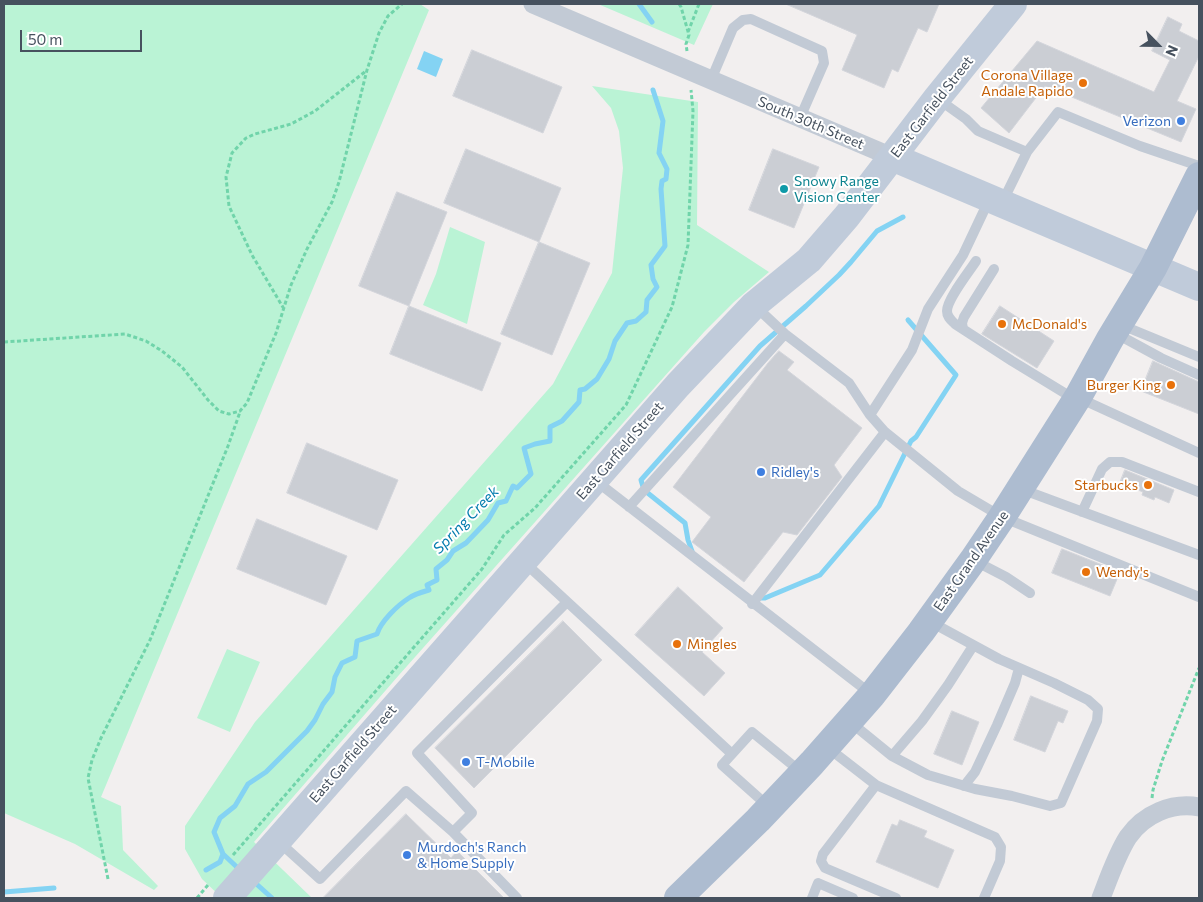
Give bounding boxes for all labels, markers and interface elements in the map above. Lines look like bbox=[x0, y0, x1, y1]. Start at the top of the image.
scale bar bbox=[22, 20, 145, 52]
north arrow bbox=[1133, 20, 1183, 70]
text: 50 m bbox=[28, 30, 62, 48]
text: N bbox=[1162, 43, 1182, 59]
street label: East Garfield Street bbox=[887, 53, 977, 161]
place label: Corona Village Andale Rapido bbox=[981, 67, 1073, 100]
marker: Corona Village Andale Rapido bbox=[1077, 77, 1089, 89]
street label: South 30th Street bbox=[755, 93, 867, 153]
place label: Verizon bbox=[1122, 113, 1171, 129]
marker: Verizon bbox=[1175, 115, 1187, 127]
place label: Snowy Range Vision Center bbox=[794, 173, 880, 206]
marker: Snowy Range Vision Center bbox=[778, 183, 790, 195]
place label: McDonald's bbox=[1012, 316, 1087, 332]
marker: McDonald's bbox=[996, 318, 1008, 330]
place label: Burger King bbox=[1087, 377, 1161, 393]
marker: Burger King bbox=[1165, 379, 1177, 391]
street label: East Garfield Street bbox=[573, 399, 667, 503]
place label: Ridley's bbox=[771, 464, 819, 480]
marker: Ridley's bbox=[755, 466, 767, 478]
place label: Starbucks bbox=[1074, 477, 1138, 493]
marker: Starbucks bbox=[1142, 479, 1154, 491]
water label: Spring Creek bbox=[429, 482, 503, 558]
street label: East Grand Avenue bbox=[930, 507, 1012, 615]
place label: Wendy's bbox=[1096, 564, 1149, 580]
marker: Wendy's bbox=[1080, 566, 1092, 578]
place label: Mingles bbox=[687, 636, 737, 652]
marker: Mingles bbox=[671, 638, 683, 650]
street label: East Garfield Street bbox=[306, 702, 400, 806]
place label: T-Mobile bbox=[476, 754, 535, 770]
marker: T-Mobile bbox=[460, 756, 472, 768]
place label: Murdoch's Ranch & Home Supply bbox=[417, 839, 526, 872]
marker: Murdoch's Ranch & Home Supply bbox=[401, 849, 413, 861]

